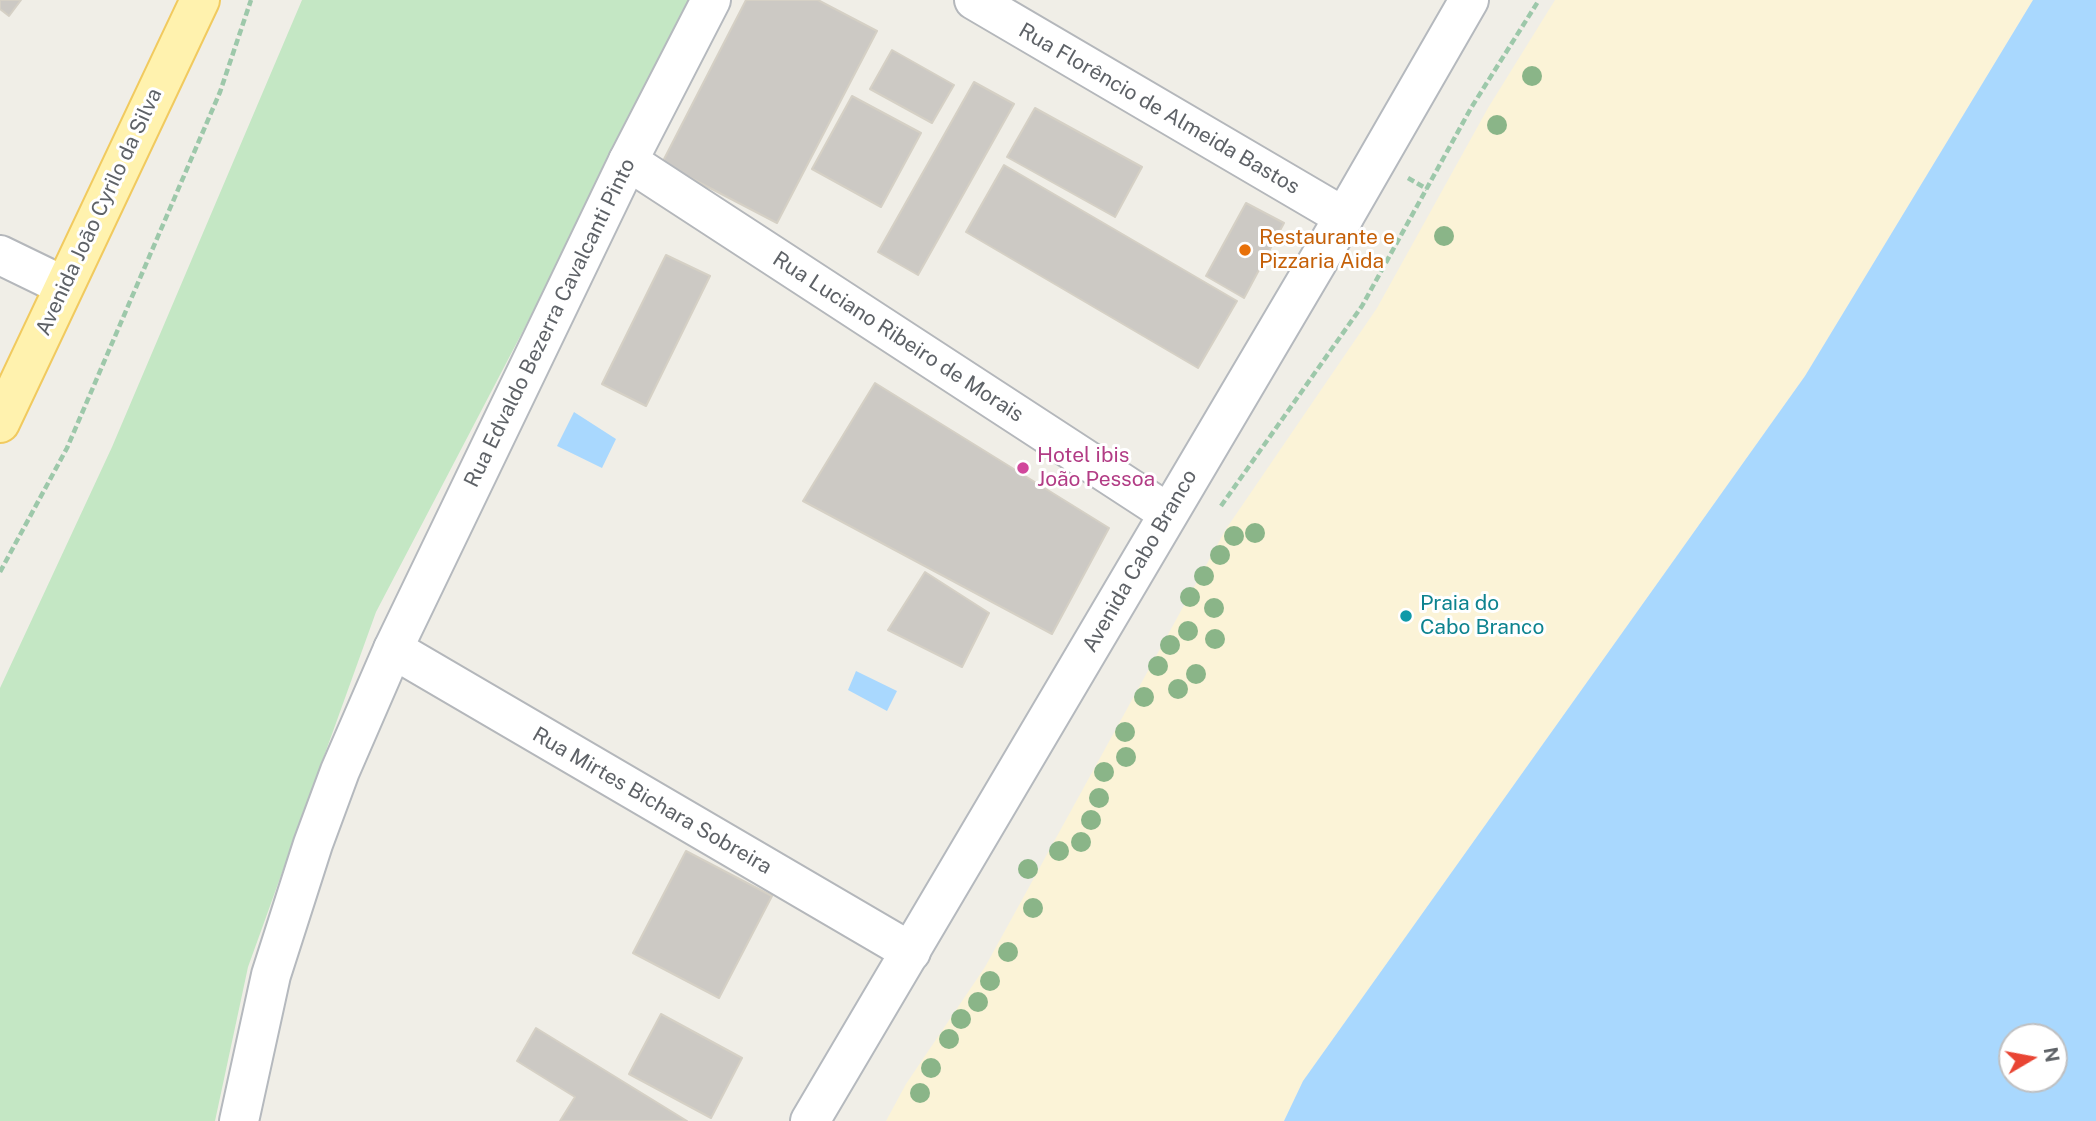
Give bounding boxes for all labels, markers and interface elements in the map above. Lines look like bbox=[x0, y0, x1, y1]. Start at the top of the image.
street label: Rua Florêncio de Almeida Bastos bbox=[1014, 18, 1304, 200]
street label: Avenida João Cyrilo da Silva bbox=[31, 85, 167, 339]
street label: Rua Edvaldo Bezerra Cavalcanti Pinto bbox=[459, 155, 641, 491]
place label: Restaurante e Pizzaria Aida bbox=[1259, 225, 1395, 275]
marker: Restaurante e Pizzaria Aida bbox=[1237, 242, 1253, 258]
street label: Rua Luciano Ribeiro de Morais bbox=[768, 246, 1028, 428]
place label: Hotel ibis João Pessoa bbox=[1037, 443, 1155, 493]
marker: Hotel ibis João Pessoa bbox=[1015, 460, 1031, 476]
street label: Avenida Cabo Branco bbox=[1077, 465, 1203, 657]
place label: Praia do Cabo Branco bbox=[1420, 591, 1544, 641]
marker: Praia do Cabo Branco bbox=[1398, 608, 1414, 624]
street label: Rua Mirtes Bichara Sobreira bbox=[528, 722, 776, 880]
north arrow bbox=[1998, 1023, 2068, 1093]
text: N bbox=[2040, 1045, 2064, 1064]

